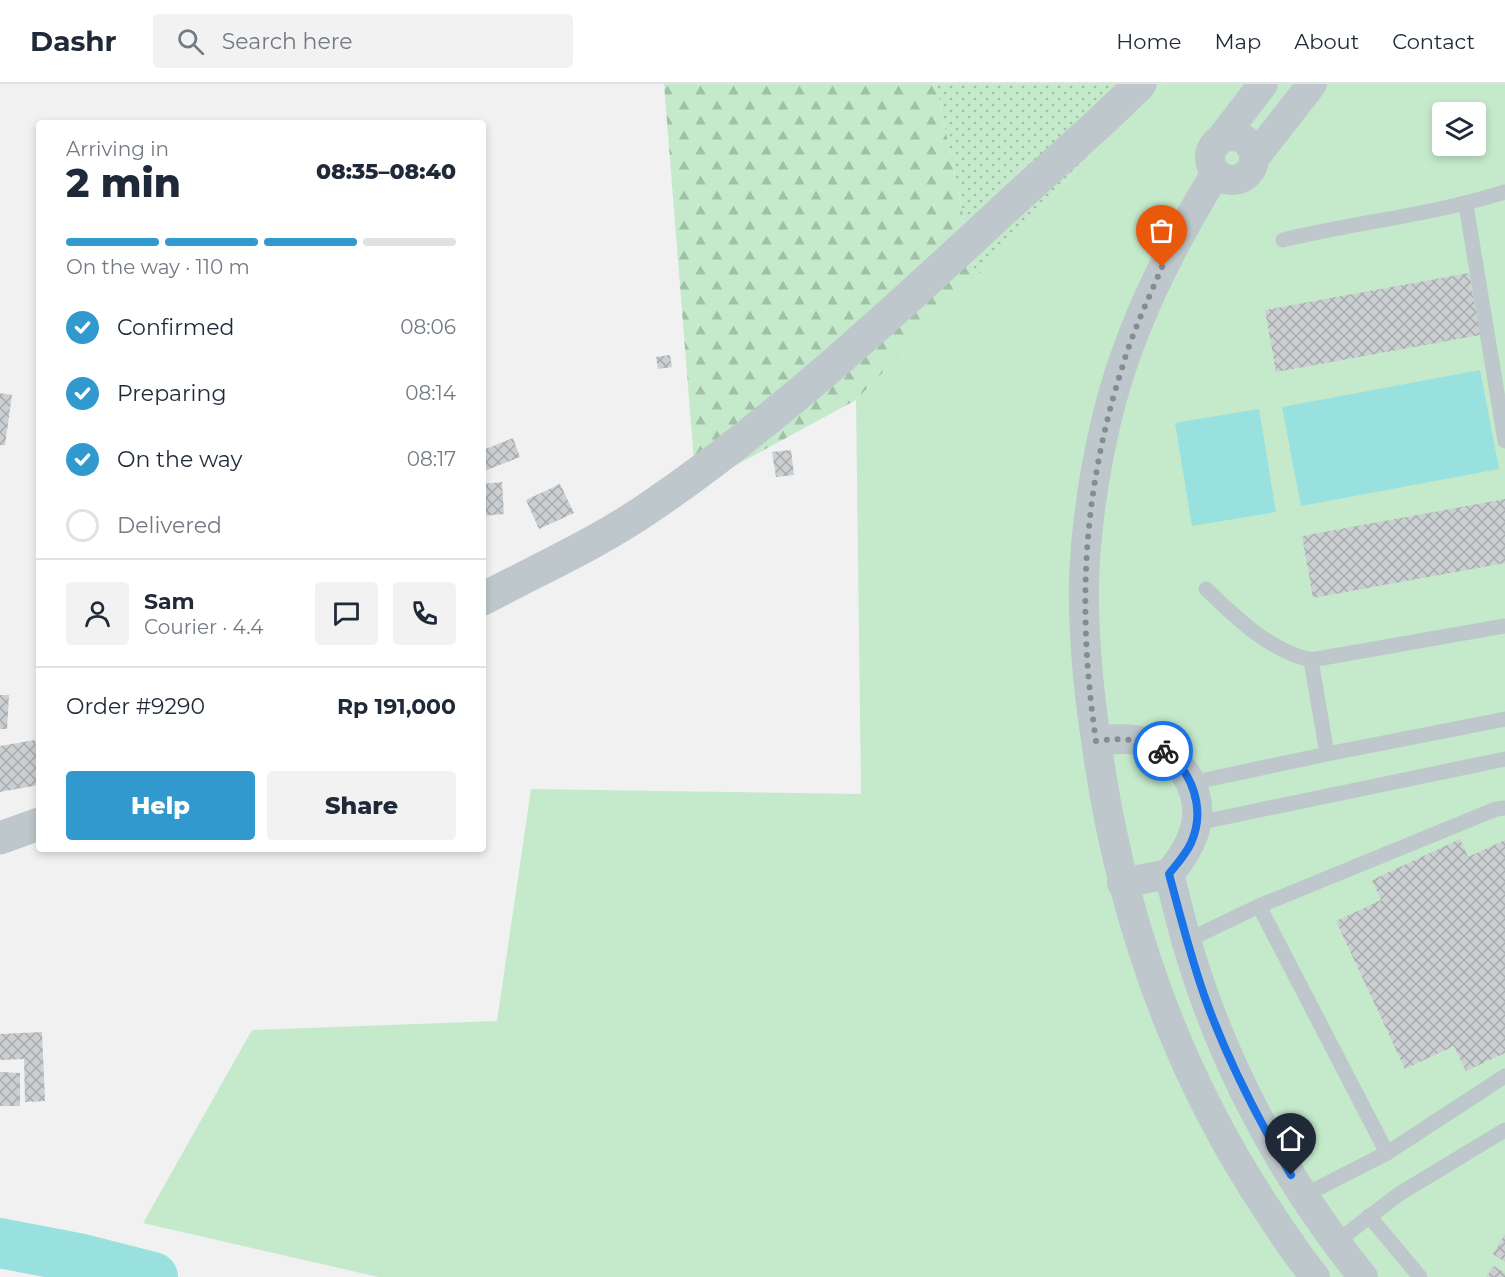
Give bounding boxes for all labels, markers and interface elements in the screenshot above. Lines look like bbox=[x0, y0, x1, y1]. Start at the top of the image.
search box bbox=[153, 14, 573, 68]
text: Dashr bbox=[30, 24, 117, 58]
icon: search bbox=[174, 25, 207, 58]
text: Search here bbox=[222, 28, 353, 55]
text: Home bbox=[1116, 29, 1181, 54]
text: Map bbox=[1214, 29, 1261, 54]
text: About bbox=[1294, 29, 1359, 54]
text: Contact bbox=[1392, 29, 1475, 54]
map controls bbox=[1432, 102, 1486, 156]
button: layers bbox=[1432, 102, 1486, 156]
text: Arriving in bbox=[66, 137, 169, 161]
text: 08:35–08:40 bbox=[316, 158, 456, 185]
text: 2 min bbox=[66, 159, 181, 207]
pin bbox=[1136, 205, 1187, 267]
icon: bag bbox=[1145, 214, 1178, 247]
text: On the way · 110 m bbox=[66, 255, 250, 279]
icon: check bbox=[66, 311, 99, 344]
text: Confirmed bbox=[117, 314, 234, 341]
text: 08:06 bbox=[400, 315, 456, 339]
icon: check bbox=[66, 377, 99, 410]
text: Preparing bbox=[117, 380, 226, 407]
text: 08:14 bbox=[405, 381, 456, 405]
icon: check bbox=[66, 443, 99, 476]
text: On the way bbox=[117, 446, 242, 473]
text: 08:17 bbox=[407, 447, 456, 471]
text: Delivered bbox=[117, 512, 222, 539]
button: person bbox=[66, 582, 129, 645]
button: chat bbox=[315, 582, 378, 645]
button: phone bbox=[393, 582, 456, 645]
text: Sam bbox=[144, 588, 195, 615]
text: Courier · 4.4 bbox=[144, 615, 263, 639]
text: Order #9290 bbox=[66, 693, 205, 720]
text: Rp 191,000 bbox=[337, 693, 456, 720]
courier bbox=[1133, 721, 1193, 781]
icon: bike bbox=[1147, 735, 1180, 768]
button: Help bbox=[66, 771, 255, 840]
button: Share bbox=[267, 771, 456, 840]
pin bbox=[1265, 1113, 1316, 1175]
icon: home bbox=[1274, 1122, 1307, 1155]

